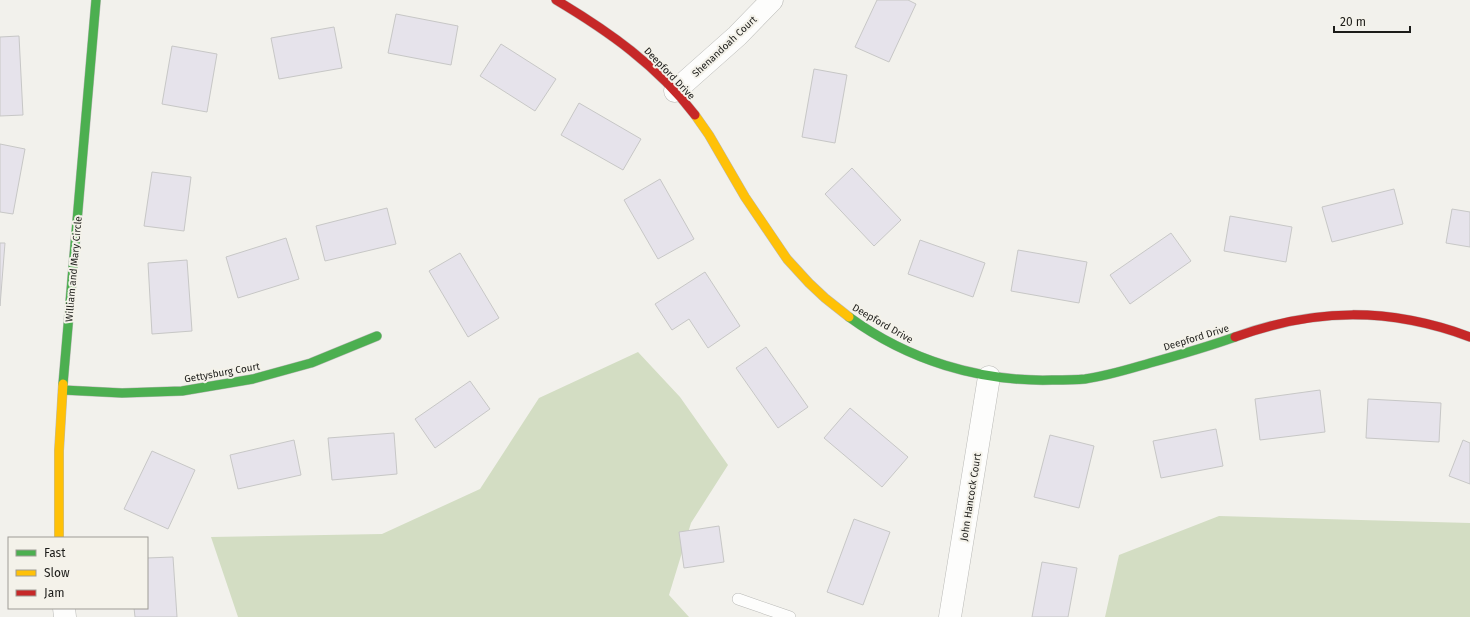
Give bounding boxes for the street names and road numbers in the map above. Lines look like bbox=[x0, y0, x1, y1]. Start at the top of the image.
street label: Shenandoah Court bbox=[690, 13, 760, 80]
street label: Deepford Drive bbox=[641, 45, 697, 102]
street label: William and Mary Circle bbox=[63, 216, 85, 322]
street label: Deepford Drive bbox=[850, 302, 915, 346]
street label: Deepford Drive bbox=[1162, 322, 1231, 354]
street label: Gettysburg Court bbox=[184, 360, 261, 386]
street label: John Hancock Court bbox=[958, 452, 984, 542]

